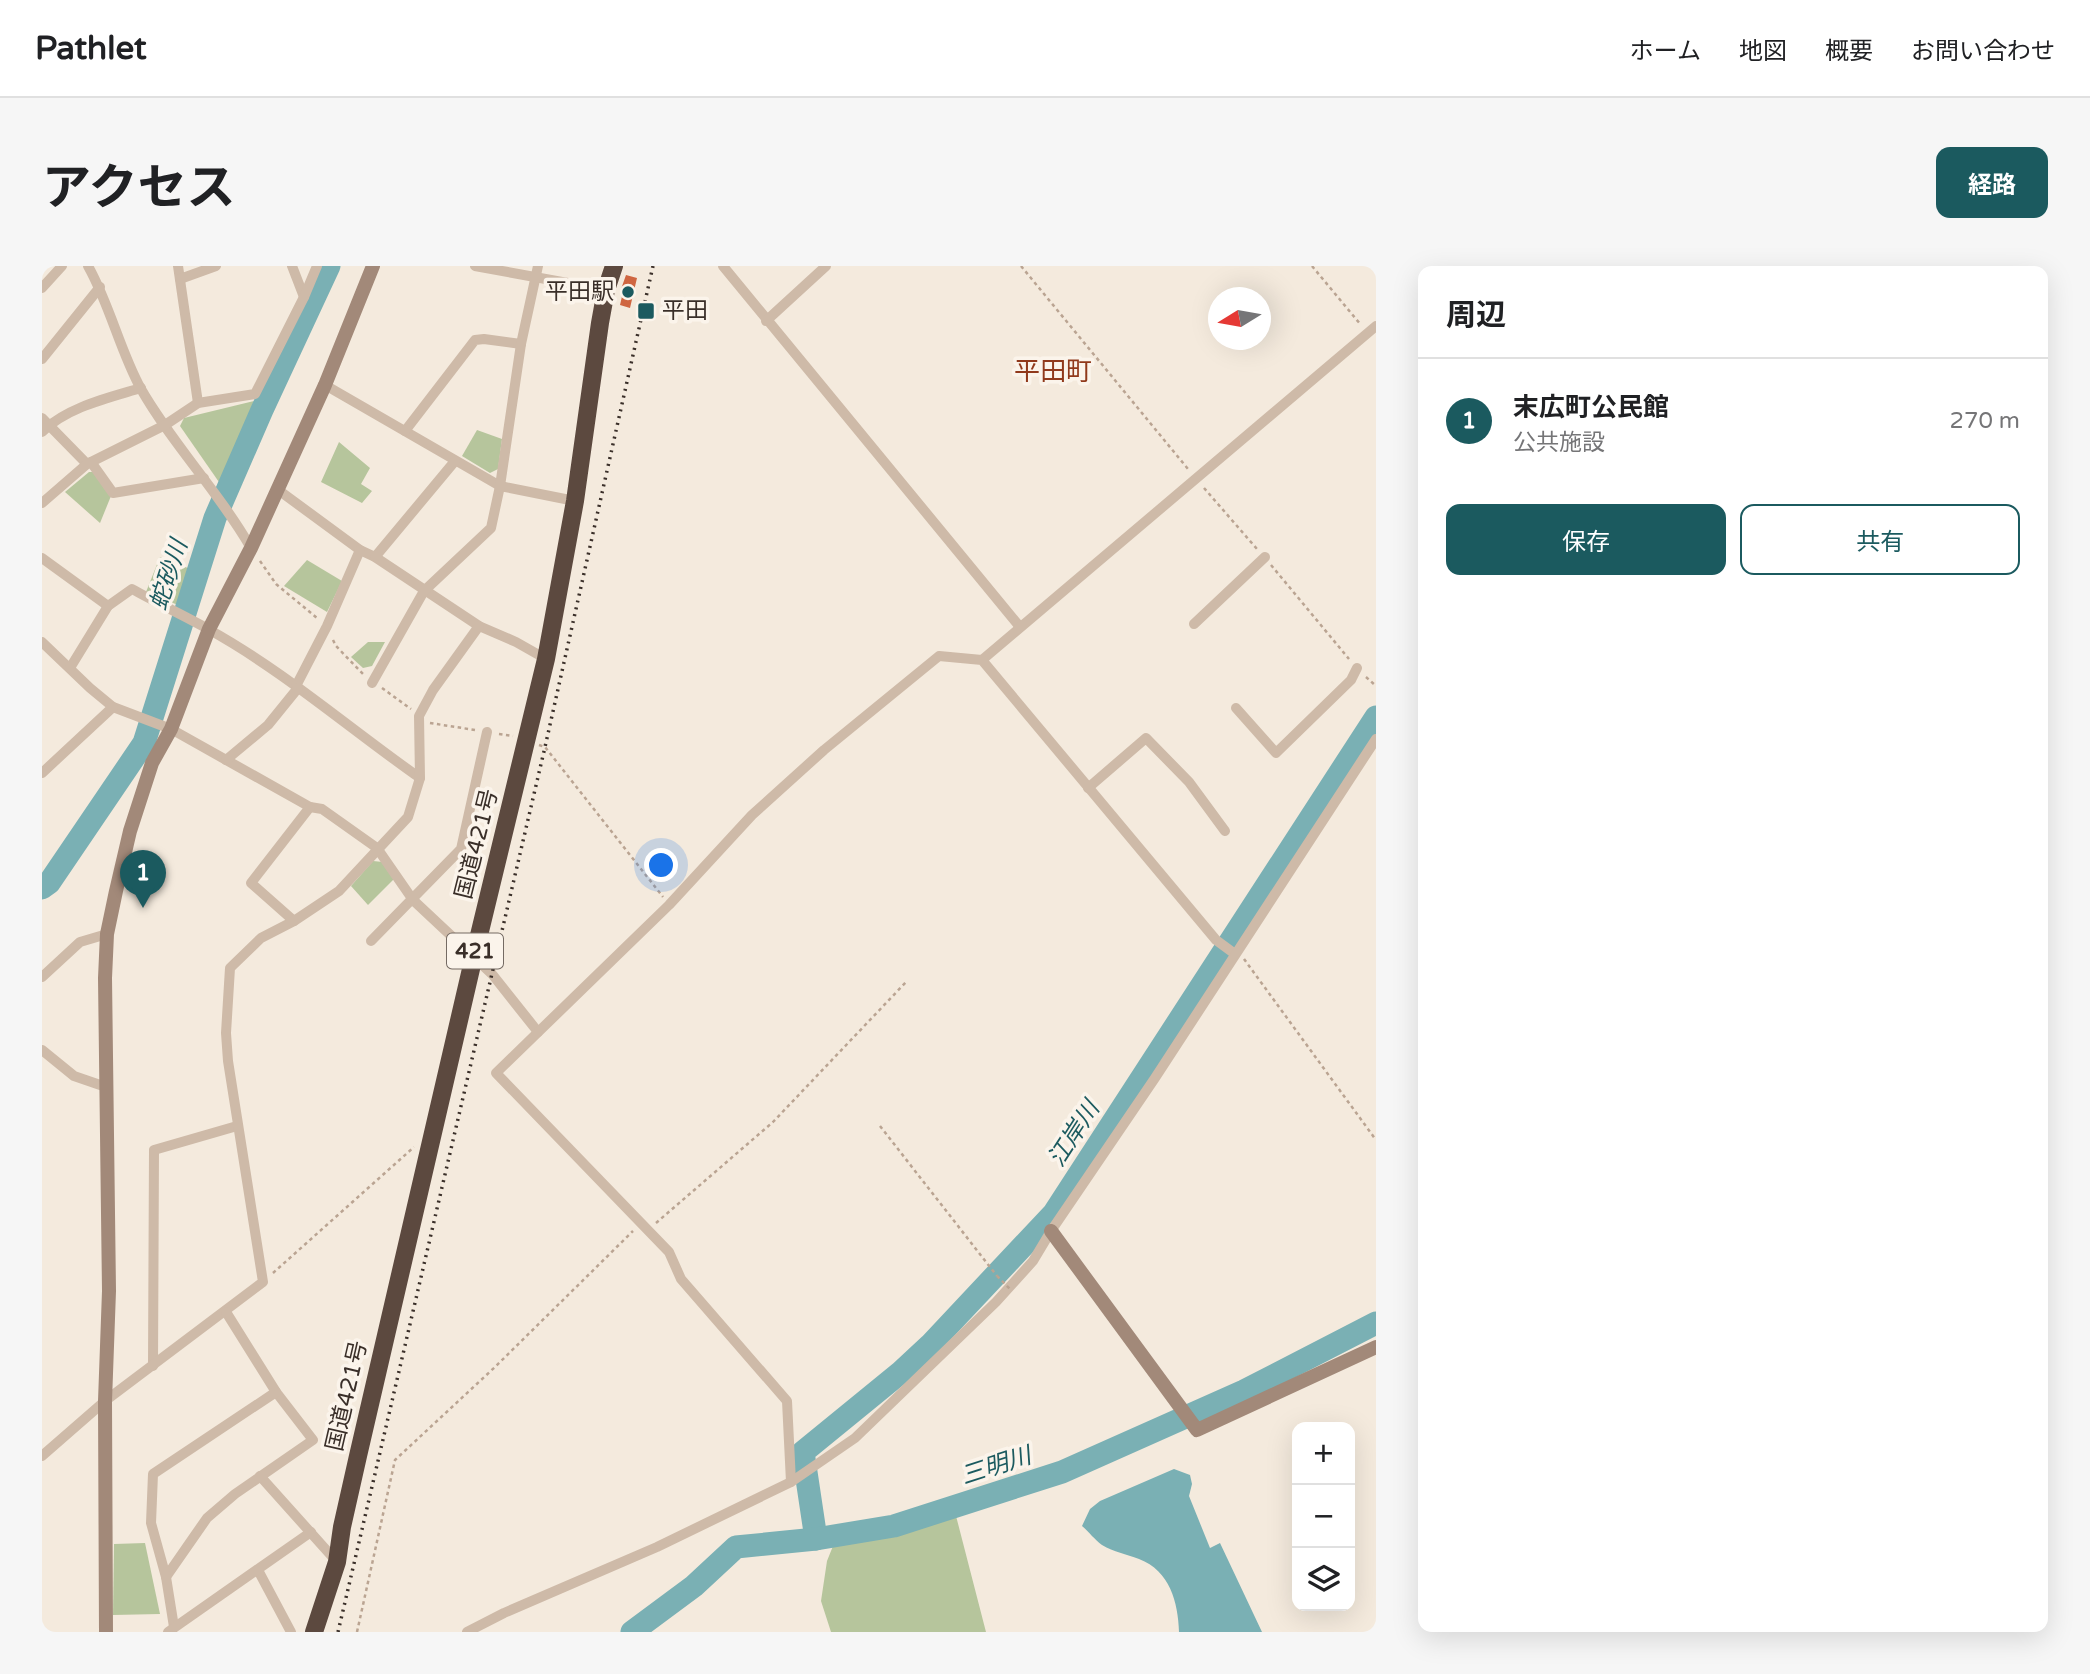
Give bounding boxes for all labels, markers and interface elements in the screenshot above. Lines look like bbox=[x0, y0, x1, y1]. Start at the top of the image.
text: Pathlet bbox=[35, 29, 147, 68]
text: ホーム bbox=[1630, 37, 1701, 66]
text: 地図 bbox=[1739, 37, 1787, 66]
text: 概要 bbox=[1825, 37, 1873, 66]
text: お問い合わせ bbox=[1911, 37, 2055, 66]
button: 経路 bbox=[1936, 147, 2048, 218]
text: アクセス bbox=[42, 159, 236, 218]
place label: 平田駅 bbox=[545, 278, 614, 306]
marker: 平田駅 bbox=[620, 284, 636, 300]
north arrow bbox=[1208, 287, 1271, 350]
place label: 平田 bbox=[662, 297, 708, 325]
text: 周辺 bbox=[1446, 297, 1506, 334]
marker: 平田 bbox=[636, 301, 656, 321]
district label: 平田町 bbox=[1014, 356, 1092, 387]
text: 末広町公民館 bbox=[1513, 392, 1669, 423]
text: 1 bbox=[1462, 407, 1476, 435]
text: 270 m bbox=[1950, 407, 2020, 435]
text: 公共施設 bbox=[1513, 429, 1605, 457]
button: 保存 bbox=[1446, 504, 1726, 575]
button: 共有 bbox=[1740, 504, 2020, 575]
water label: 蛇砂川 bbox=[144, 533, 195, 614]
street label: 国道421号 bbox=[450, 786, 504, 902]
your location bbox=[644, 848, 678, 882]
pin: 1 bbox=[120, 850, 166, 908]
road number: 421 bbox=[447, 934, 503, 968]
water label: 江岸川 bbox=[1042, 1093, 1107, 1172]
street label: 国道421号 bbox=[321, 1338, 373, 1454]
map controls bbox=[1292, 1422, 1355, 1611]
button: + bbox=[1292, 1422, 1355, 1485]
water label: 三明川 bbox=[957, 1440, 1038, 1491]
button: − bbox=[1292, 1485, 1355, 1548]
button: layers bbox=[1292, 1548, 1355, 1611]

